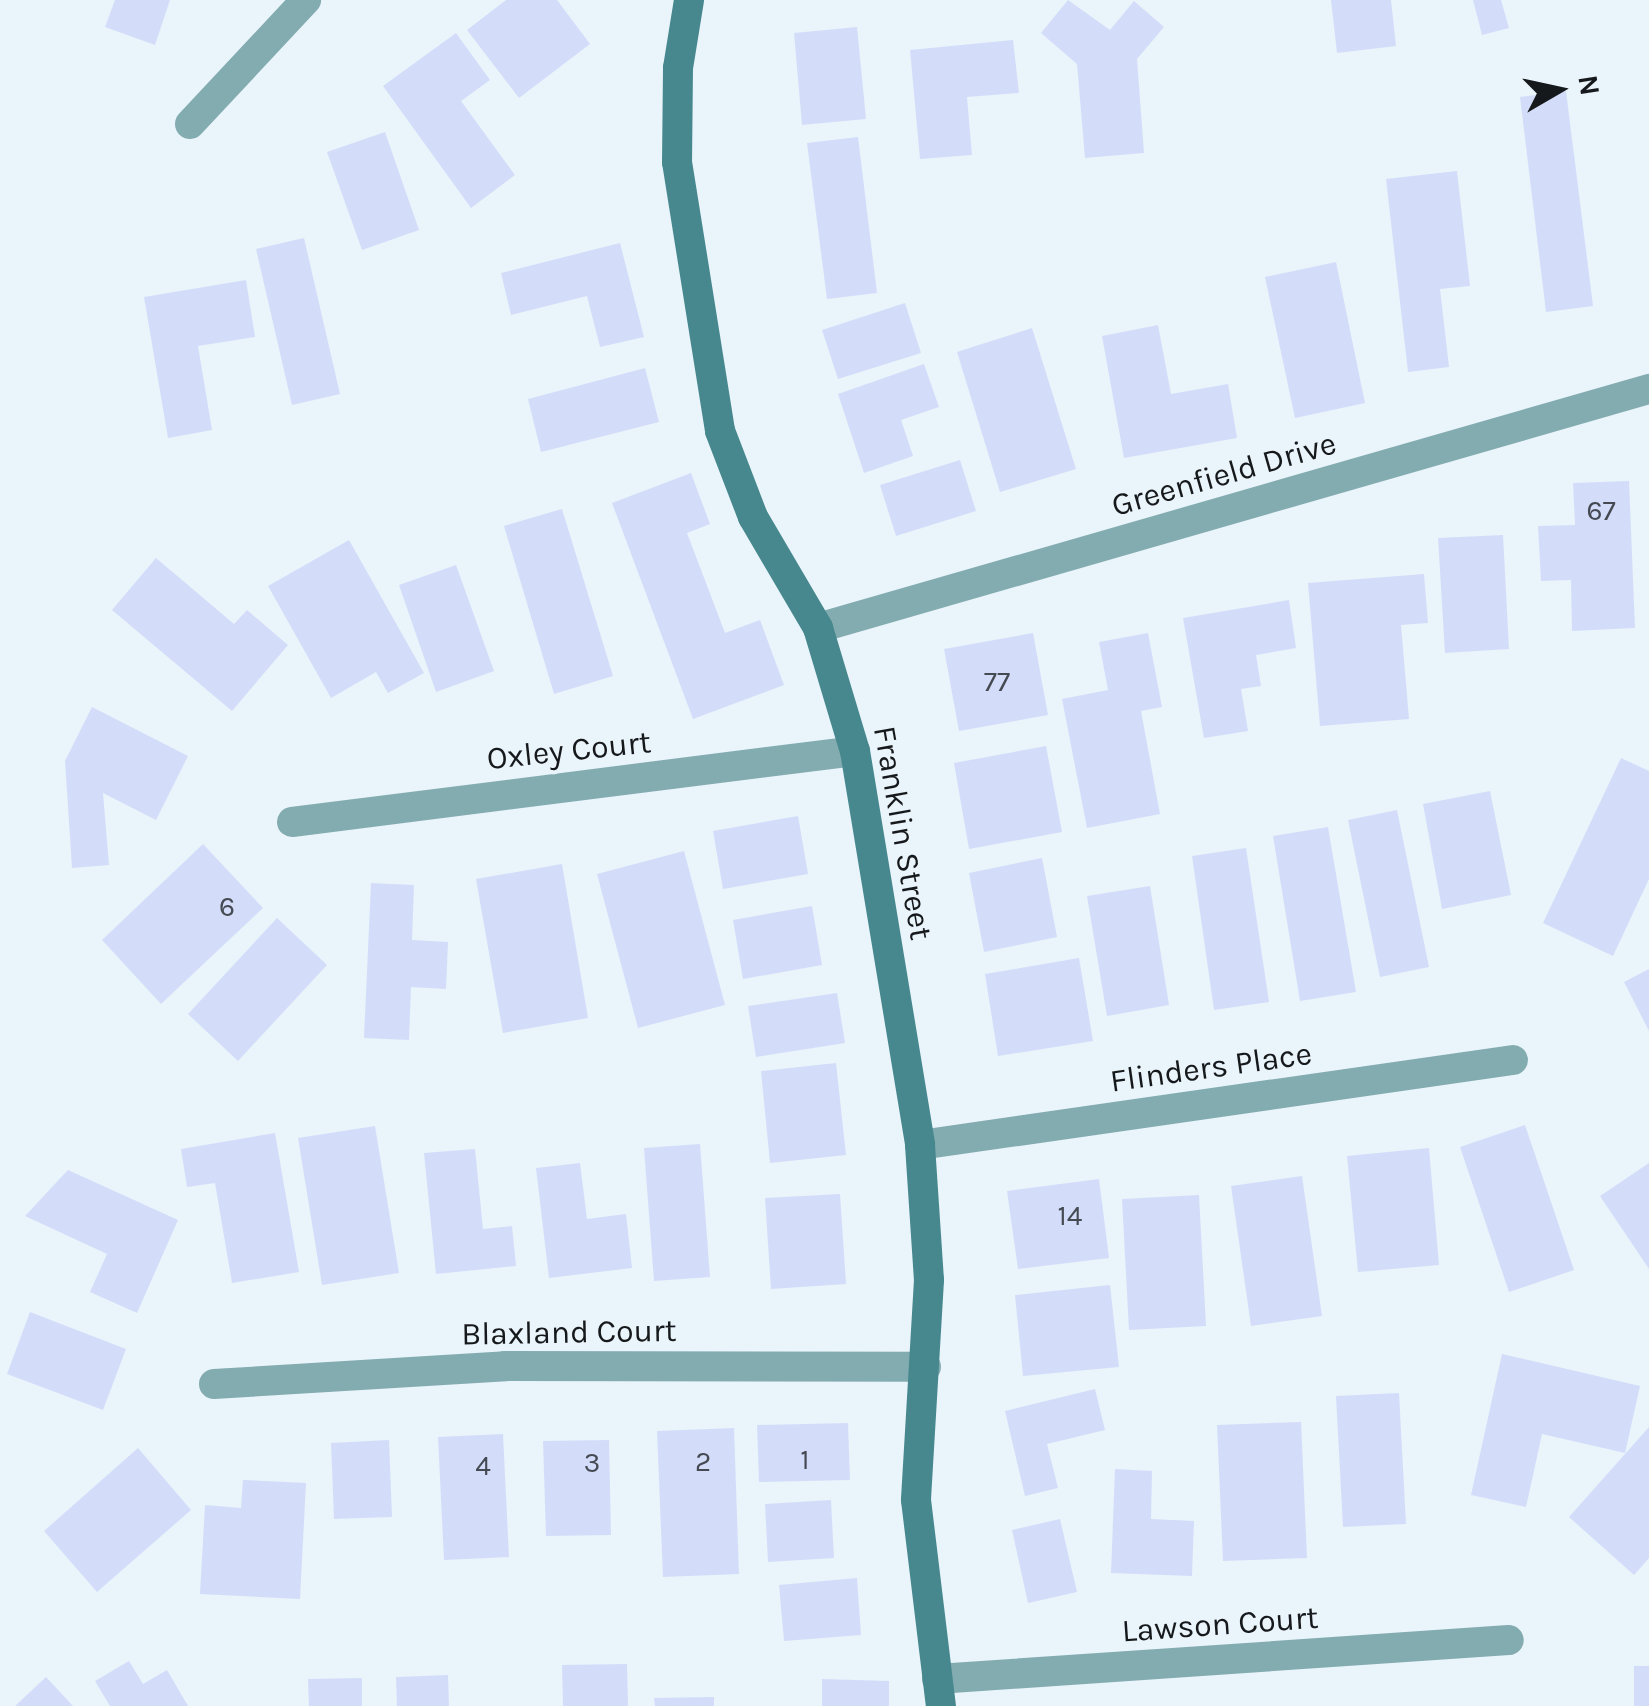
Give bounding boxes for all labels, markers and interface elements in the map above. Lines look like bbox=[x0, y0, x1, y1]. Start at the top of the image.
north arrow bbox=[1509, 40, 1609, 140]
text: N bbox=[1571, 73, 1607, 98]
street label: Greenfield Drive bbox=[1107, 425, 1341, 525]
house number: 67 bbox=[1586, 494, 1616, 528]
house number: 77 bbox=[984, 665, 1010, 699]
street label: Oxley Court bbox=[485, 723, 653, 779]
street label: Franklin Street bbox=[864, 723, 940, 943]
house number: 6 bbox=[219, 890, 235, 924]
street label: Flinders Place bbox=[1108, 1035, 1314, 1101]
house number: 14 bbox=[1058, 1199, 1082, 1233]
street label: Blaxland Court bbox=[461, 1312, 677, 1354]
house number: 1 bbox=[800, 1443, 810, 1477]
house number: 2 bbox=[695, 1445, 711, 1479]
house number: 3 bbox=[584, 1446, 600, 1480]
house number: 4 bbox=[475, 1449, 491, 1483]
street label: Lawson Court bbox=[1120, 1599, 1320, 1651]

